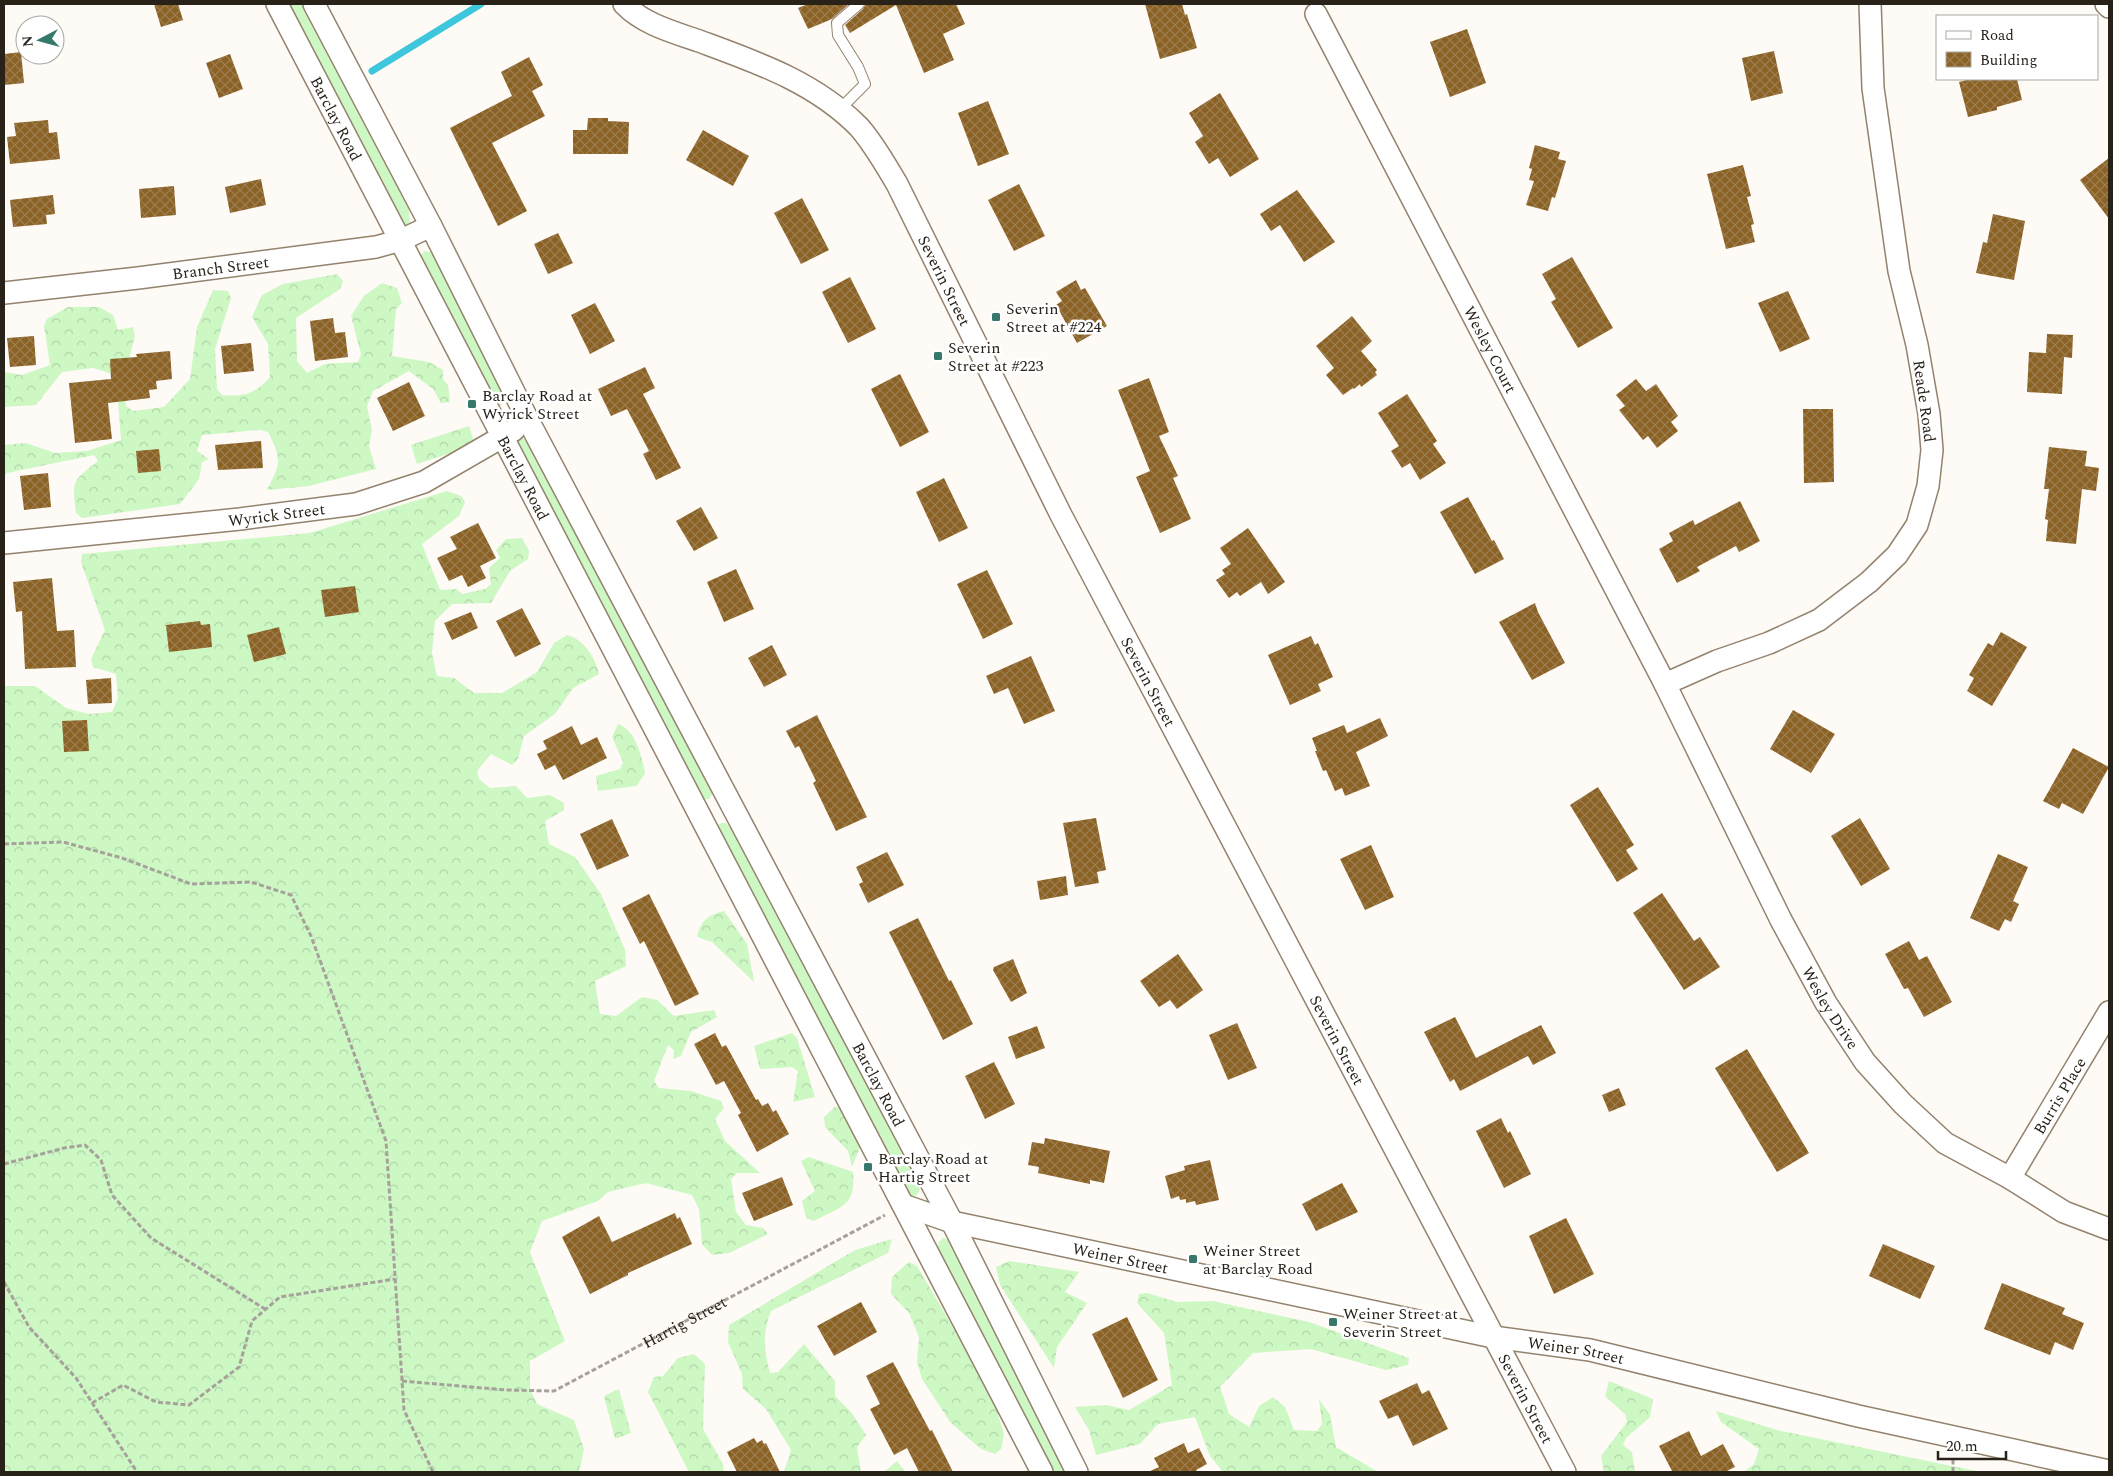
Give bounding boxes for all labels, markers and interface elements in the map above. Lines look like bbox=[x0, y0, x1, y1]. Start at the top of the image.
north arrow bbox=[15, 15, 65, 65]
legend bbox=[1936, 15, 2098, 80]
text: Road bbox=[1980, 24, 2014, 47]
text: N bbox=[17, 35, 39, 48]
text: Building bbox=[1980, 49, 2037, 72]
street label: Barclay Road bbox=[304, 72, 368, 166]
street label: Severin Street bbox=[911, 231, 977, 331]
street label: Branch Street bbox=[171, 250, 271, 286]
place label: Severin Street at #224 bbox=[1006, 297, 1101, 339]
street label: Wesley Court bbox=[1457, 302, 1523, 398]
marker: Severin Street at #224 bbox=[990, 311, 1002, 323]
place label: Severin Street at #223 bbox=[948, 336, 1043, 378]
marker: Severin Street at #223 bbox=[932, 350, 944, 362]
street label: Reade Road bbox=[1906, 358, 1942, 444]
place label: Barclay Road at Wyrick Street bbox=[482, 384, 592, 426]
marker: Barclay Road at Wyrick Street bbox=[466, 398, 478, 410]
street label: Barclay Road bbox=[491, 431, 555, 525]
street label: Wyrick Street bbox=[227, 497, 327, 533]
street label: Severin Street bbox=[1114, 633, 1182, 732]
street label: Wesley Drive bbox=[1795, 962, 1864, 1054]
street label: Severin Street bbox=[1303, 991, 1370, 1090]
street label: Barclay Road bbox=[846, 1038, 910, 1131]
street label: Burris Place bbox=[2028, 1053, 2092, 1139]
place label: Barclay Road at Hartig Street bbox=[878, 1147, 988, 1189]
marker: Barclay Road at Hartig Street bbox=[862, 1161, 874, 1173]
street label: Weiner Street bbox=[1070, 1237, 1171, 1281]
place label: Weiner Street at Barclay Road bbox=[1203, 1239, 1313, 1281]
marker: Weiner Street at Barclay Road bbox=[1187, 1253, 1199, 1265]
street label: Hartig Street bbox=[638, 1290, 732, 1355]
place label: Weiner Street at Severin Street bbox=[1343, 1302, 1458, 1344]
marker: Weiner Street at Severin Street bbox=[1327, 1316, 1339, 1328]
street label: Weiner Street bbox=[1526, 1331, 1627, 1371]
street label: Severin Street bbox=[1492, 1349, 1559, 1448]
scale bar bbox=[1938, 1428, 2006, 1460]
text: 20 m bbox=[1946, 1435, 1978, 1458]

